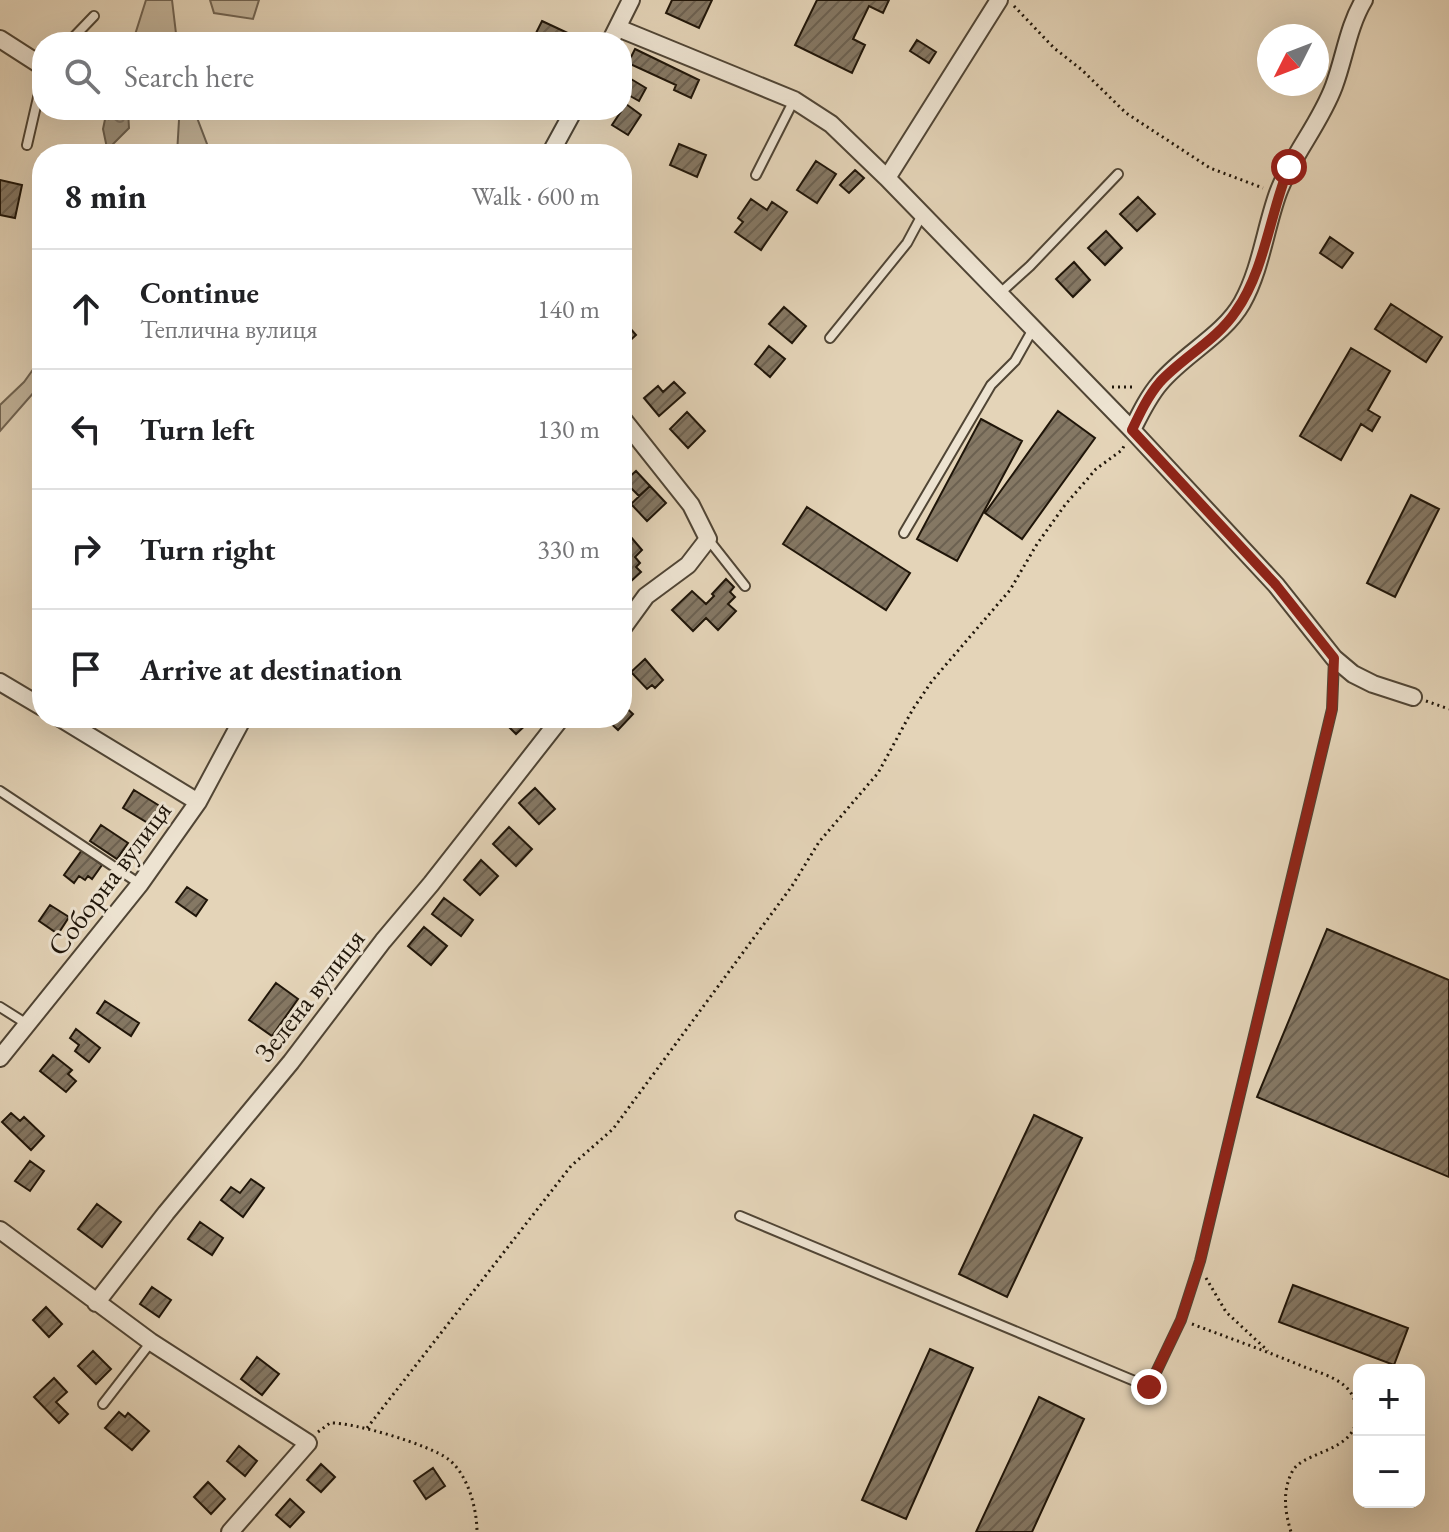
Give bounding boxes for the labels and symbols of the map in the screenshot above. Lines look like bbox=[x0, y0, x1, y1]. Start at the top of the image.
north arrow bbox=[1257, 24, 1329, 96]
route start bbox=[1271, 149, 1307, 185]
street label: Соборна вулиця bbox=[39, 793, 179, 963]
street label: Зелена вулиця bbox=[246, 921, 372, 1069]
route end bbox=[1131, 1369, 1167, 1405]

